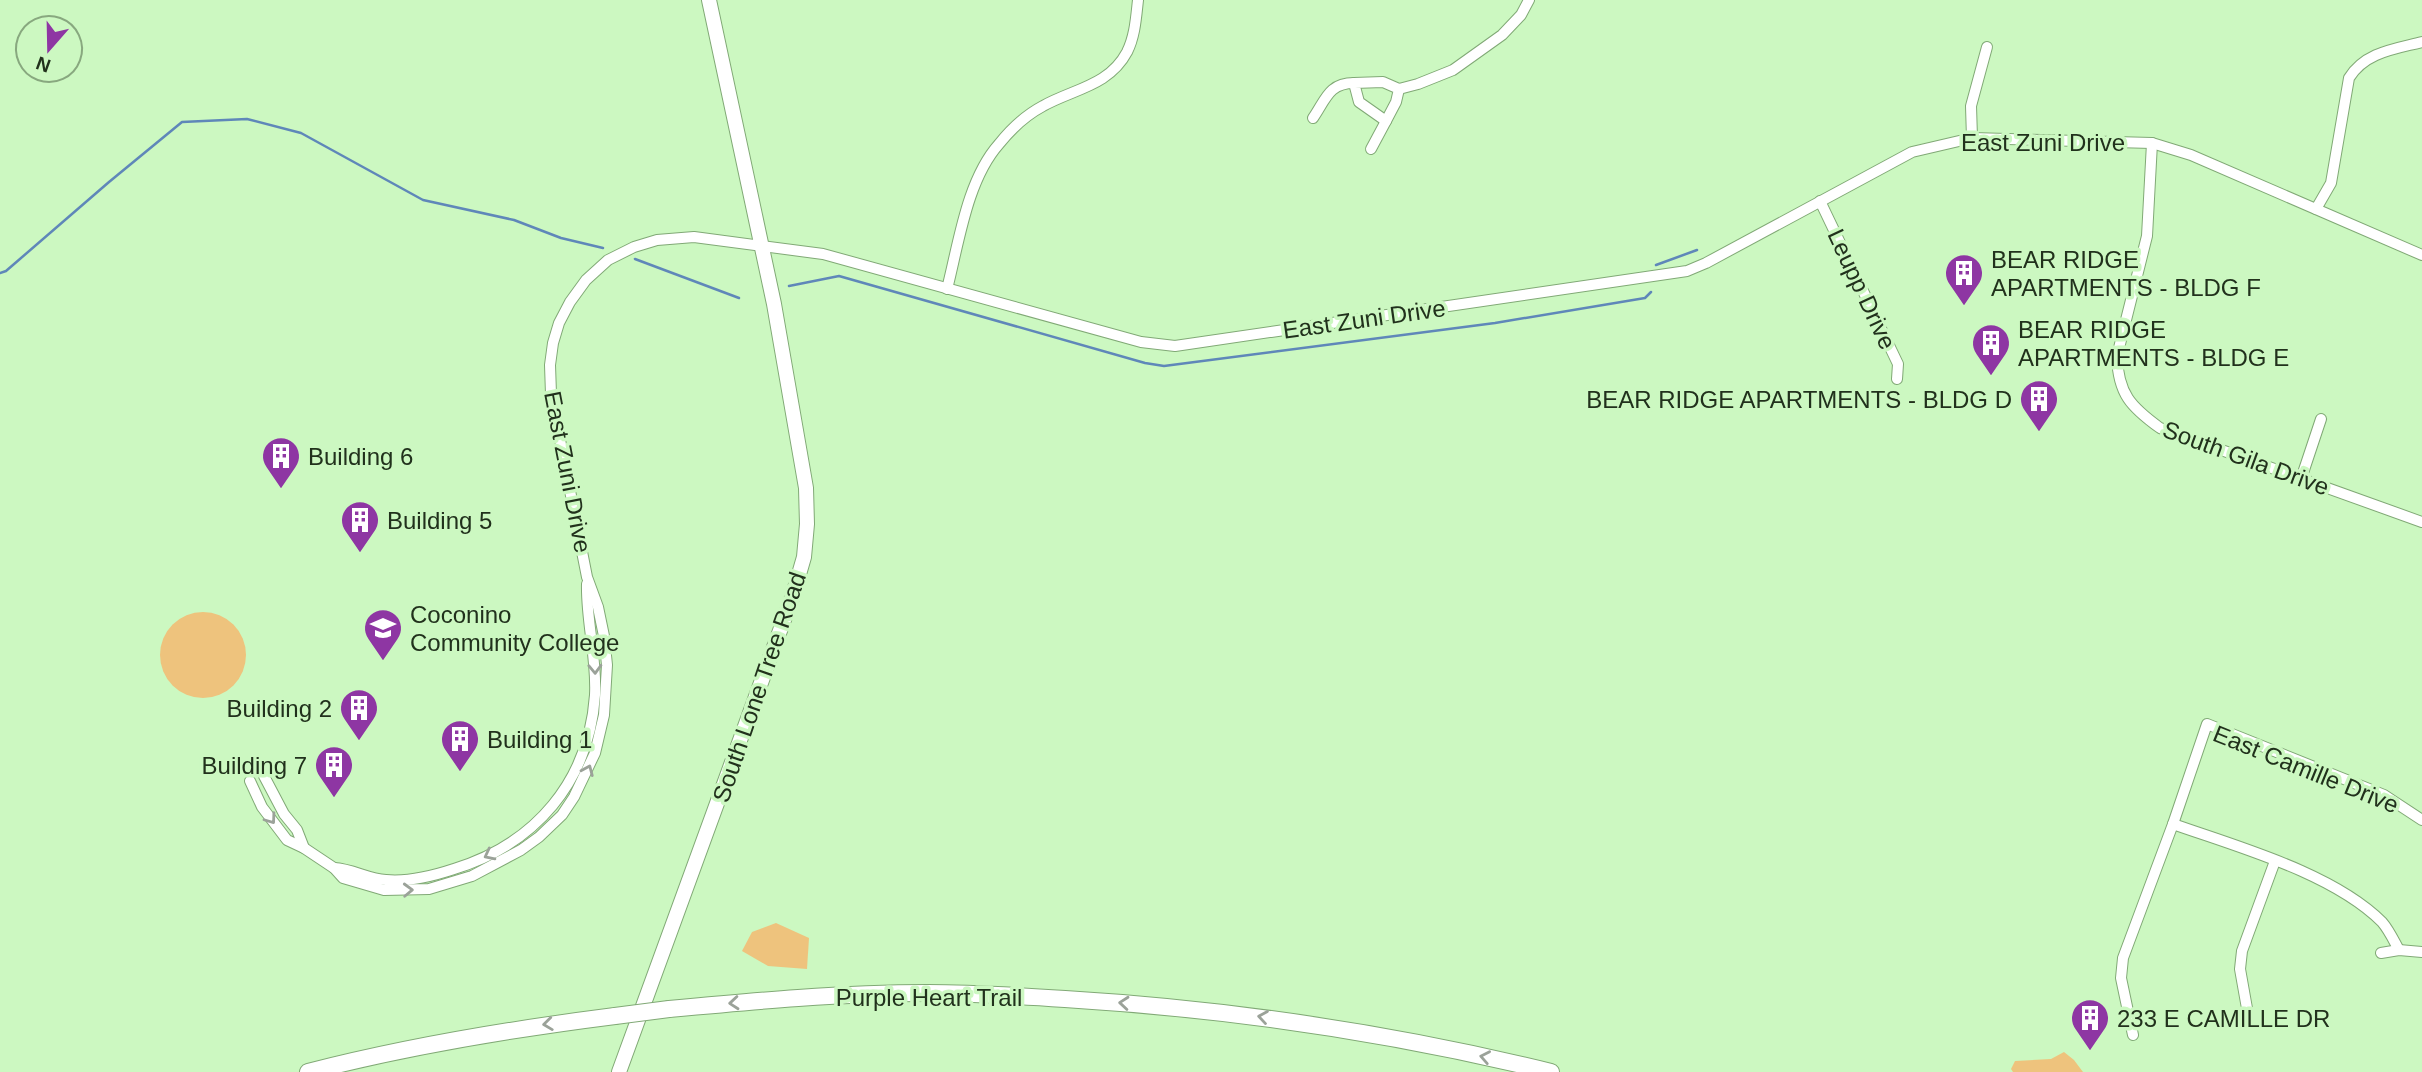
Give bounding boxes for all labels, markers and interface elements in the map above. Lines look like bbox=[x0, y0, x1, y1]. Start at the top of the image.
north arrow bbox=[14, 14, 84, 84]
text: N bbox=[33, 52, 53, 77]
street label: East Zuni Drive bbox=[1961, 129, 2125, 156]
street label: Leupp Drive bbox=[1822, 225, 1902, 353]
place label: BEAR RIDGE APARTMENTS - BLDG F bbox=[1991, 246, 2261, 301]
building icon: BEAR RIDGE APARTMENTS - BLDG F bbox=[1943, 252, 1985, 307]
street label: East Zuni Drive bbox=[1281, 294, 1447, 344]
place label: BEAR RIDGE APARTMENTS - BLDG E bbox=[2018, 316, 2289, 371]
building icon: BEAR RIDGE APARTMENTS - BLDG E bbox=[1970, 322, 2012, 377]
building icon: BEAR RIDGE APARTMENTS - BLDG D bbox=[2018, 378, 2060, 433]
place label: BEAR RIDGE APARTMENTS - BLDG D bbox=[1586, 386, 2012, 413]
street label: East Zuni Drive bbox=[539, 389, 597, 555]
street label: South Gila Drive bbox=[2159, 415, 2333, 501]
building icon: Building 6 bbox=[260, 435, 302, 490]
place label: Building 6 bbox=[308, 443, 413, 470]
building icon: Building 5 bbox=[339, 499, 381, 554]
place label: Building 5 bbox=[387, 507, 492, 534]
street label: South Lone Tree Road bbox=[707, 568, 811, 806]
place label: Coconino Community College bbox=[410, 601, 619, 656]
school or university icon: Coconino Community College bbox=[362, 607, 404, 662]
one-way arrow bbox=[587, 664, 602, 675]
building icon: Building 2 bbox=[338, 687, 380, 742]
place label: Building 2 bbox=[227, 695, 332, 722]
building icon: Building 1 bbox=[439, 718, 481, 773]
street label: East Camille Drive bbox=[2209, 720, 2403, 818]
place label: Building 1 bbox=[487, 726, 592, 753]
building icon: Building 7 bbox=[313, 744, 355, 799]
place label: Building 7 bbox=[202, 752, 307, 779]
one-way arrow bbox=[580, 764, 594, 777]
one-way arrow bbox=[263, 812, 275, 824]
one-way arrow bbox=[484, 846, 496, 860]
one-way arrow bbox=[403, 883, 414, 898]
street label: Purple Heart Trail bbox=[836, 984, 1022, 1011]
one-way arrow bbox=[728, 995, 739, 1010]
one-way arrow bbox=[1118, 996, 1129, 1011]
building icon: 233 E CAMILLE DR bbox=[2069, 997, 2111, 1052]
place label: 233 E CAMILLE DR bbox=[2117, 1005, 2330, 1032]
one-way arrow bbox=[1258, 1010, 1269, 1025]
one-way arrow bbox=[542, 1017, 553, 1032]
one-way arrow bbox=[1479, 1050, 1491, 1065]

